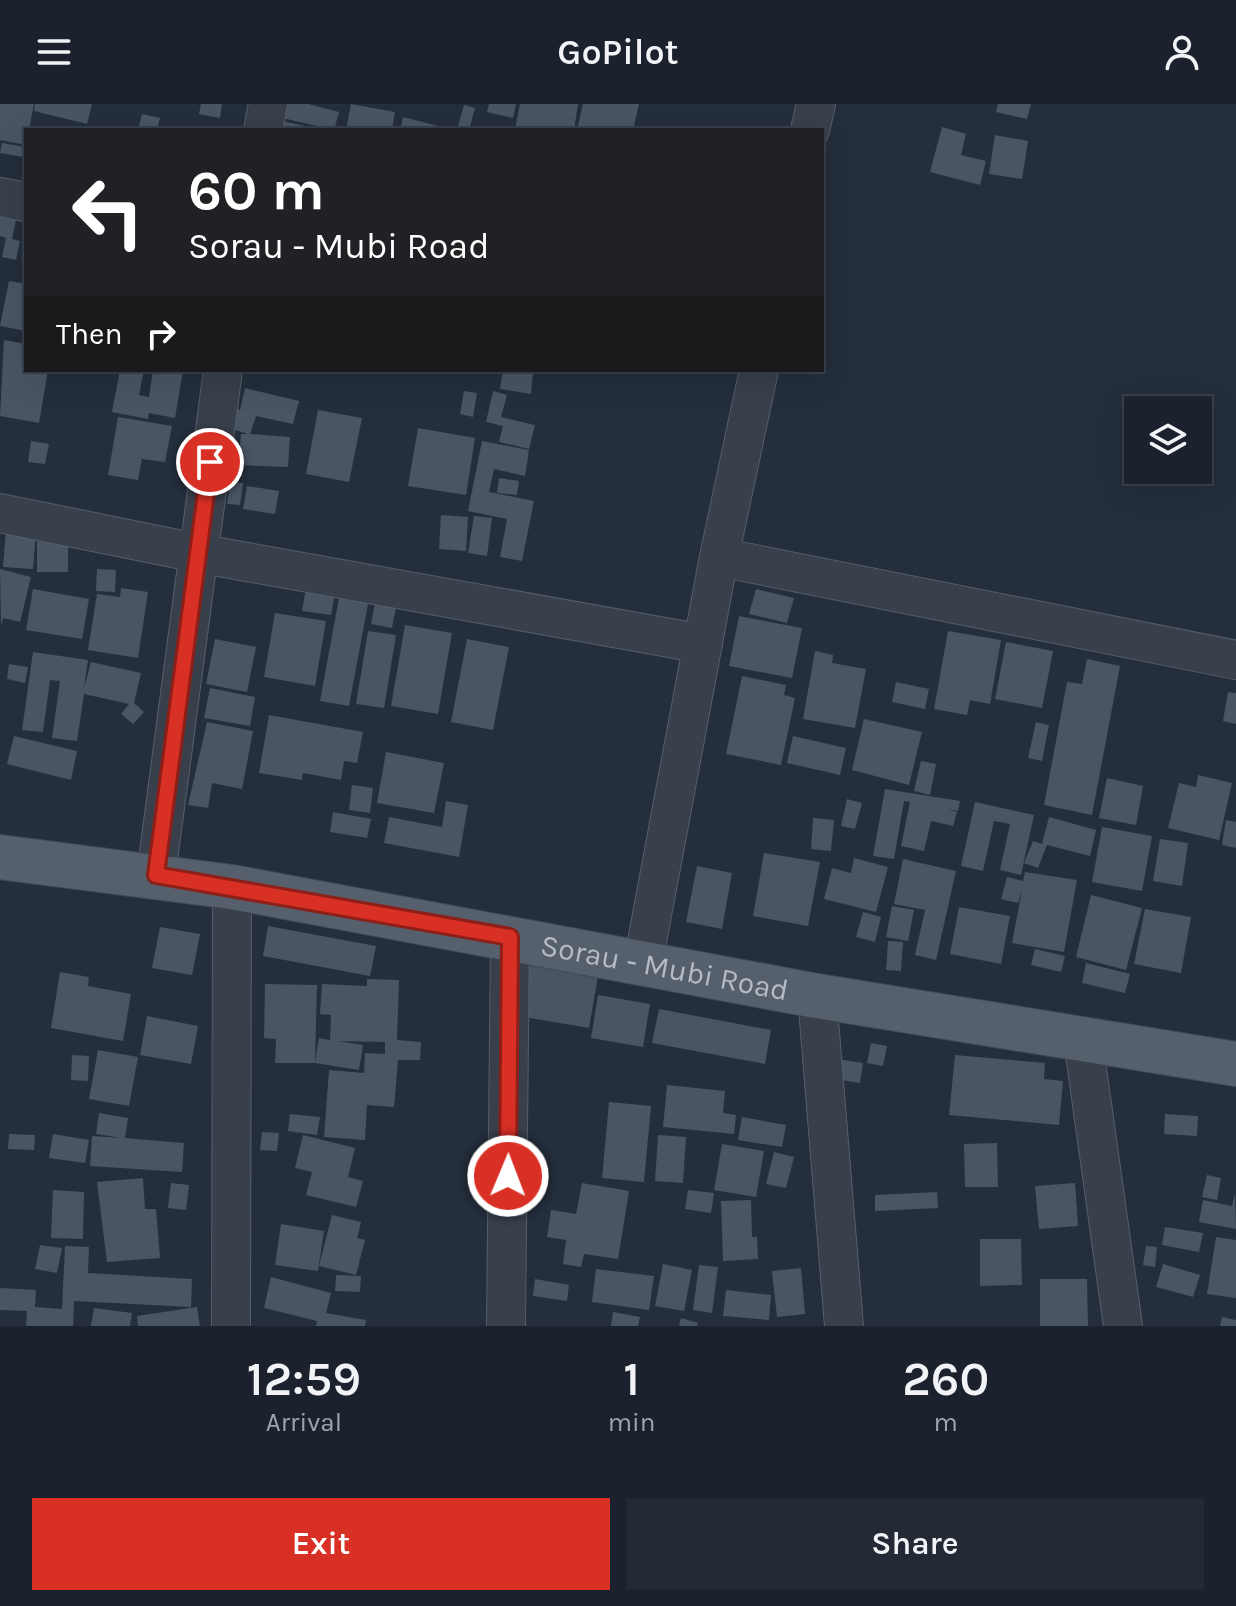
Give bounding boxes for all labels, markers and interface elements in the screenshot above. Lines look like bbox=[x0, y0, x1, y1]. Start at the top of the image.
icon: menu bbox=[32, 30, 76, 74]
icon: person bbox=[1160, 30, 1204, 74]
text: GoPilot bbox=[557, 31, 679, 73]
text: 60 m bbox=[188, 158, 325, 223]
icon: left bbox=[56, 160, 160, 264]
text: Sorau - Mubi Road bbox=[188, 225, 489, 267]
icon: right bbox=[139, 312, 183, 356]
text: Then bbox=[56, 316, 123, 352]
map controls bbox=[1124, 396, 1212, 484]
button: layers bbox=[1124, 396, 1212, 484]
pin bbox=[176, 428, 244, 496]
icon: arrive bbox=[188, 440, 232, 484]
street label: Sorau - Mubi Road bbox=[538, 927, 791, 1008]
position arrow bbox=[466, 1134, 550, 1218]
text: 12:59 bbox=[247, 1351, 361, 1407]
text: 1 bbox=[623, 1351, 640, 1407]
text: 260 bbox=[902, 1351, 989, 1407]
text: Arrival bbox=[266, 1407, 342, 1438]
text: min bbox=[608, 1407, 656, 1438]
text: m bbox=[934, 1407, 958, 1438]
button: Exit bbox=[32, 1498, 610, 1590]
button: Share bbox=[626, 1498, 1204, 1590]

